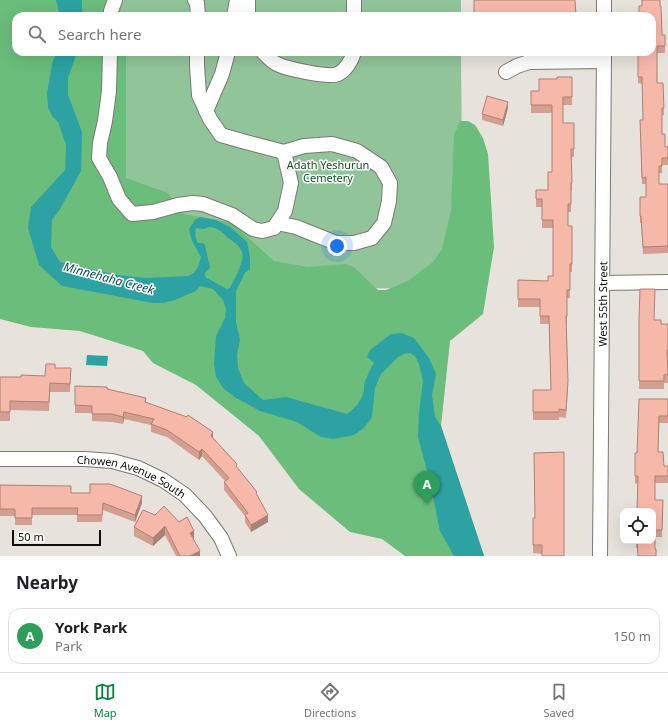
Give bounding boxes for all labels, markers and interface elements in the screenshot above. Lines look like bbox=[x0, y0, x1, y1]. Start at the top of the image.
search box bbox=[12, 12, 656, 56]
icon: search bbox=[26, 23, 48, 45]
text: Search here bbox=[58, 24, 141, 44]
park label: Adath Yeshurun Cemetery bbox=[287, 157, 369, 185]
your location bbox=[327, 236, 347, 256]
water label: Minnehaha Creek bbox=[62, 258, 157, 299]
street label: West 55th Street bbox=[594, 261, 610, 347]
street label: Chowen Avenue South bbox=[77, 451, 189, 501]
pin: A bbox=[414, 471, 440, 504]
map controls bbox=[620, 508, 656, 544]
button: locate bbox=[620, 508, 656, 544]
scale bar bbox=[12, 528, 101, 547]
text: 50 m bbox=[18, 529, 44, 544]
text: Nearby bbox=[16, 571, 78, 594]
text: York Park bbox=[55, 617, 127, 637]
text: A bbox=[26, 627, 35, 645]
text: 150 m bbox=[613, 627, 651, 645]
text: Park bbox=[55, 637, 82, 655]
tab: Map bbox=[94, 681, 117, 720]
tab: Directions bbox=[304, 681, 356, 720]
tab: Saved bbox=[544, 681, 574, 720]

